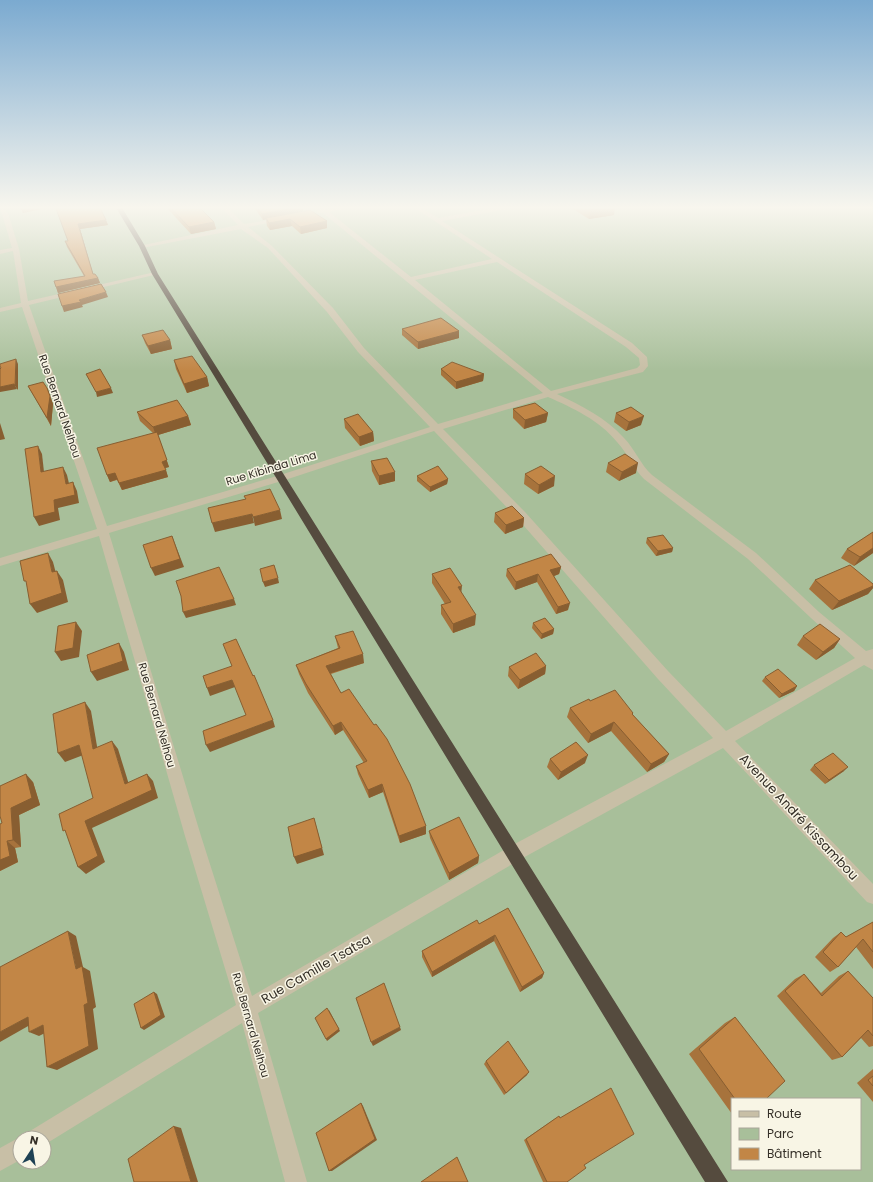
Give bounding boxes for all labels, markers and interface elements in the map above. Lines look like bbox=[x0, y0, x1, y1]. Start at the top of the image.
street label: Rue Bernard Nelhou bbox=[35, 352, 85, 460]
street label: Rue Kibinda Lima bbox=[224, 447, 318, 489]
street label: Rue Bernard Nelhou bbox=[134, 661, 180, 769]
street label: Avenue André Kissambou bbox=[735, 750, 863, 884]
street label: Rue Camille Tsatsa bbox=[258, 930, 374, 1008]
street label: Rue Bernard Nelhou bbox=[228, 971, 274, 1079]
legend bbox=[731, 1098, 861, 1170]
text: Route bbox=[767, 1105, 801, 1122]
text: Parc bbox=[767, 1125, 794, 1142]
north arrow bbox=[12, 1130, 52, 1170]
text: N bbox=[28, 1132, 40, 1149]
text: Bâtiment bbox=[767, 1145, 822, 1162]

